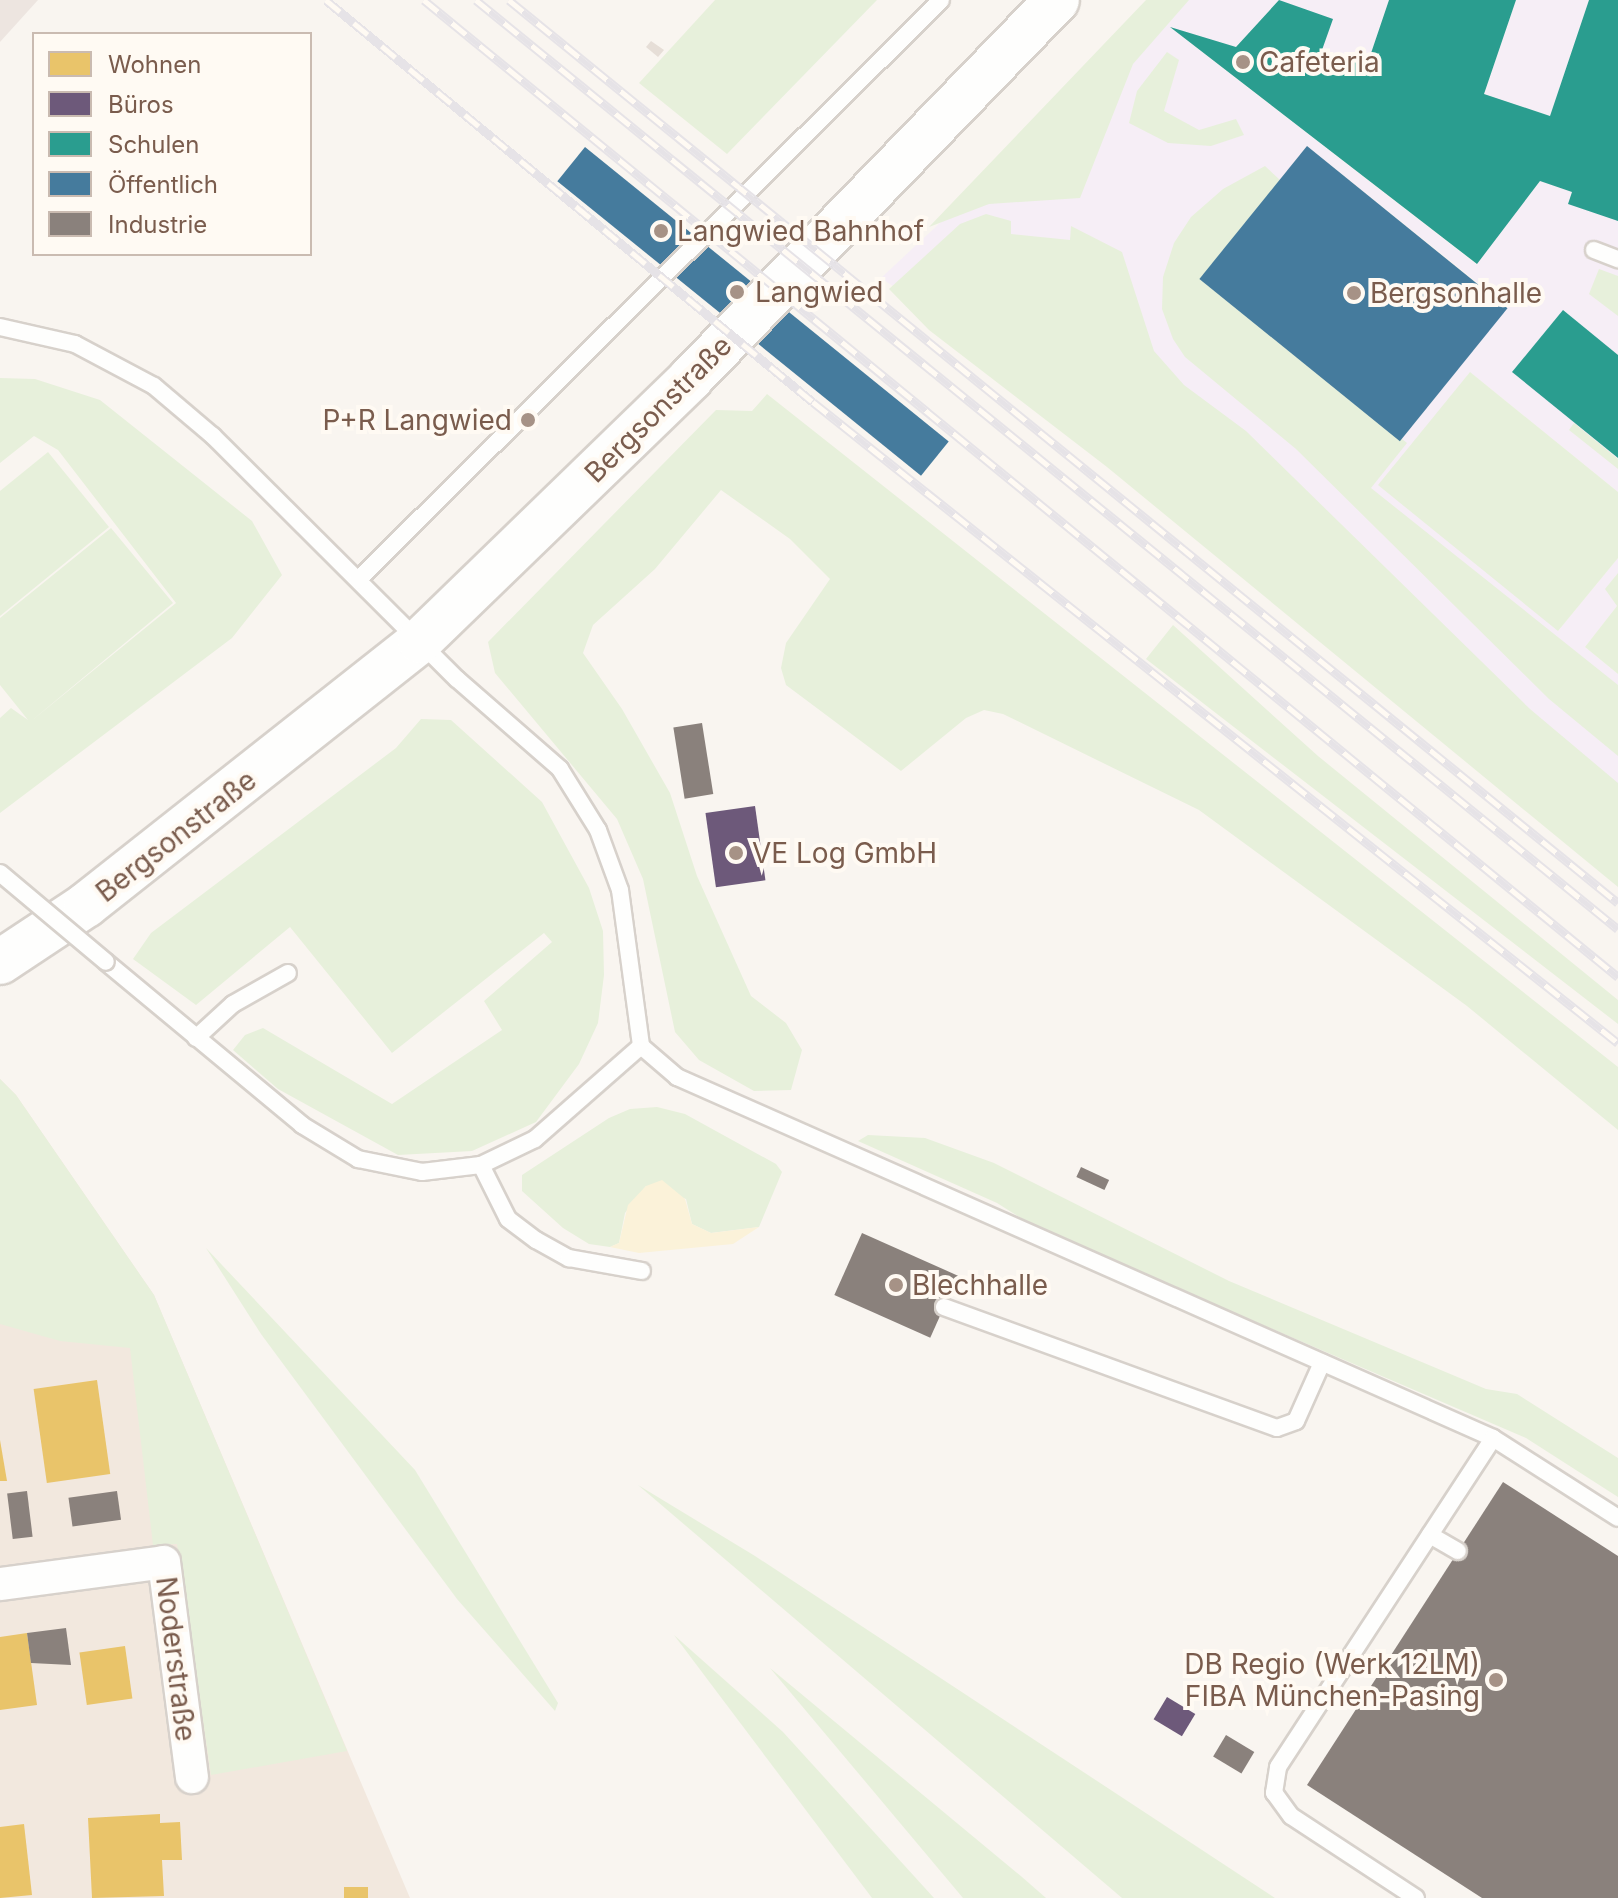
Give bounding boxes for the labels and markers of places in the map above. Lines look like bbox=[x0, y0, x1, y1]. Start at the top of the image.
place label: Cafeteria bbox=[1259, 45, 1380, 79]
marker: Cafeteria bbox=[1234, 53, 1252, 71]
place label: Langwied Bahnhof bbox=[677, 214, 924, 248]
marker: Langwied Bahnhof bbox=[652, 222, 670, 240]
place label: Langwied bbox=[755, 275, 883, 309]
place label: Bergsonhalle bbox=[1370, 276, 1542, 310]
marker: Langwied bbox=[726, 281, 748, 303]
marker: Bergsonhalle bbox=[1345, 284, 1363, 302]
place label: P+R Langwied bbox=[323, 403, 512, 437]
marker: P+R Langwied bbox=[519, 411, 537, 429]
place label: VE Log GmbH bbox=[752, 836, 937, 870]
marker: VE Log GmbH bbox=[727, 844, 745, 862]
place label: Blechhalle bbox=[912, 1268, 1048, 1302]
marker: Blechhalle bbox=[887, 1276, 905, 1294]
place label: DB Regio (Werk 12LM) FIBA München-Pasing bbox=[1184, 1647, 1480, 1713]
marker: DB Regio (Werk 12LM) FIBA München-Pasing bbox=[1487, 1671, 1505, 1689]

